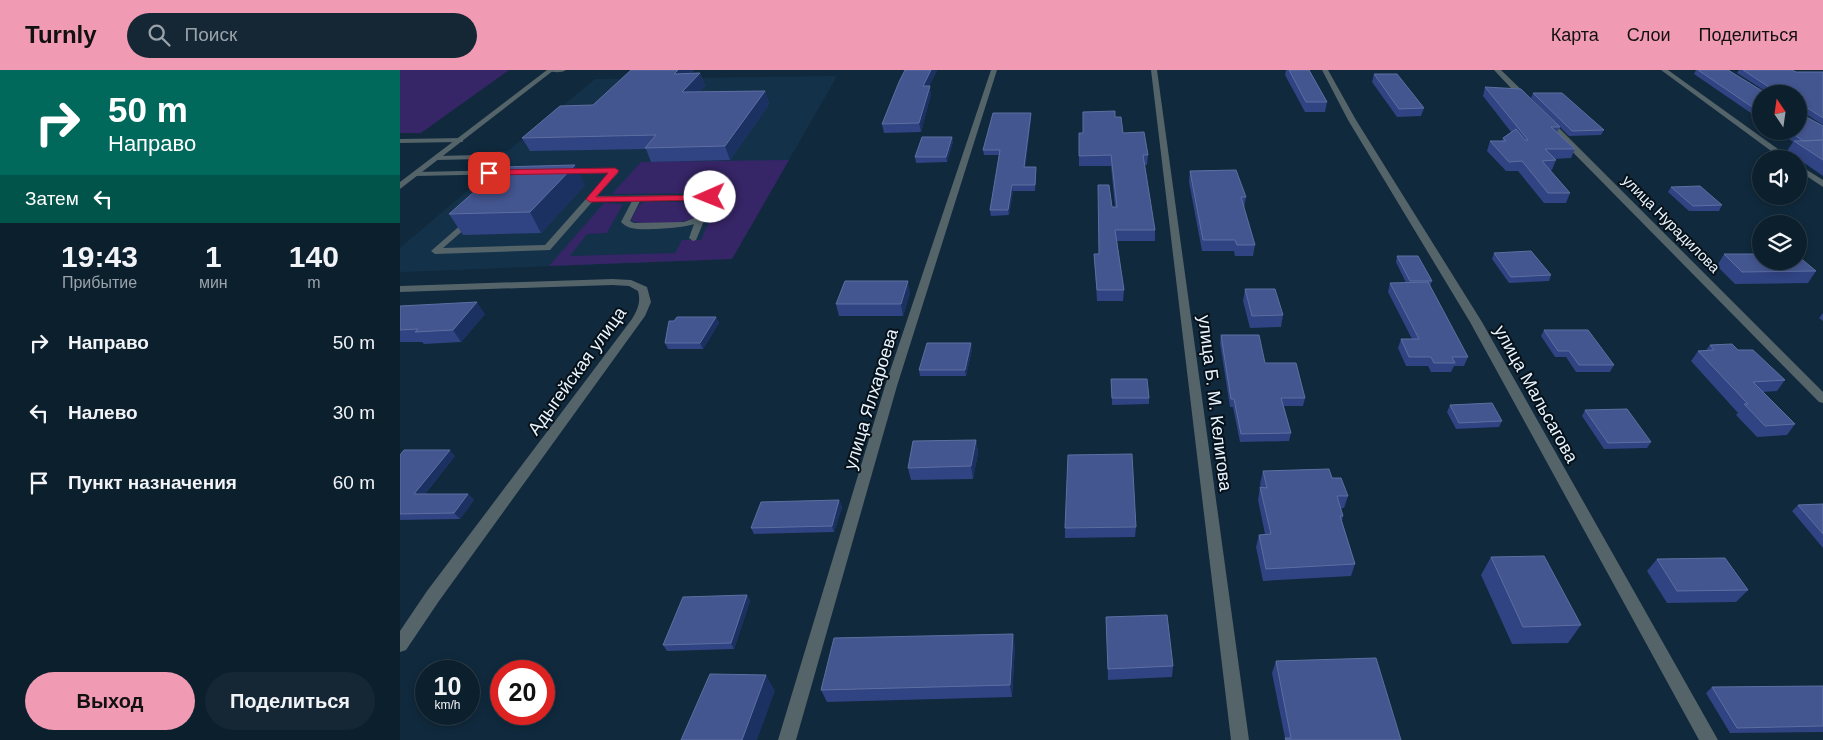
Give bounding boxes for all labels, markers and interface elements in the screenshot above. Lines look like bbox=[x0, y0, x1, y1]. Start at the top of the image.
search box bbox=[127, 13, 477, 58]
text: Turnly bbox=[25, 21, 97, 48]
icon: search bbox=[145, 21, 173, 49]
text: Поиск bbox=[185, 24, 237, 45]
text: Карта bbox=[1551, 25, 1599, 45]
text: Слои bbox=[1627, 25, 1671, 45]
text: Поделиться bbox=[1699, 25, 1798, 45]
north arrow bbox=[1752, 85, 1808, 140]
map controls bbox=[1752, 85, 1807, 270]
icon: right bbox=[25, 90, 90, 155]
text: 50 m bbox=[108, 90, 188, 129]
text: Направо bbox=[108, 131, 196, 156]
button: sound bbox=[1752, 150, 1807, 205]
pin bbox=[468, 152, 510, 194]
icon: arrive bbox=[475, 159, 503, 187]
position arrow bbox=[683, 170, 735, 222]
street label: улица Нурадилова bbox=[1619, 171, 1724, 276]
icon: left bbox=[89, 185, 117, 213]
text: Затем bbox=[25, 188, 79, 209]
button: layers bbox=[1752, 215, 1807, 270]
text: 19:43 bbox=[61, 240, 138, 273]
text: 1 bbox=[205, 240, 222, 273]
text: 140 bbox=[289, 240, 339, 273]
text: Прибытие bbox=[62, 274, 137, 291]
text: мин bbox=[199, 274, 228, 291]
text: m bbox=[307, 274, 320, 291]
street label: Адыгейская улица bbox=[524, 302, 631, 439]
street label: улица Б. М. Келигова bbox=[1194, 314, 1236, 493]
street label: улица Мальсагова bbox=[1490, 322, 1583, 467]
street label: улица Ялхароева bbox=[840, 325, 902, 472]
icon: right bbox=[25, 329, 53, 357]
text: Направо bbox=[68, 332, 149, 353]
text: 50 m bbox=[333, 332, 375, 353]
icon: left bbox=[25, 399, 53, 427]
text: Налево bbox=[68, 402, 138, 423]
text: 30 m bbox=[333, 402, 375, 423]
icon: arrive bbox=[25, 469, 53, 497]
text: Пункт назначения bbox=[68, 472, 237, 493]
text: 60 m bbox=[333, 472, 375, 493]
speed limit sign: 20 bbox=[490, 660, 555, 725]
button: Выход bbox=[25, 672, 195, 730]
button: Поделиться bbox=[205, 672, 375, 730]
text: 10 bbox=[434, 672, 461, 700]
text: km/h bbox=[434, 698, 461, 712]

